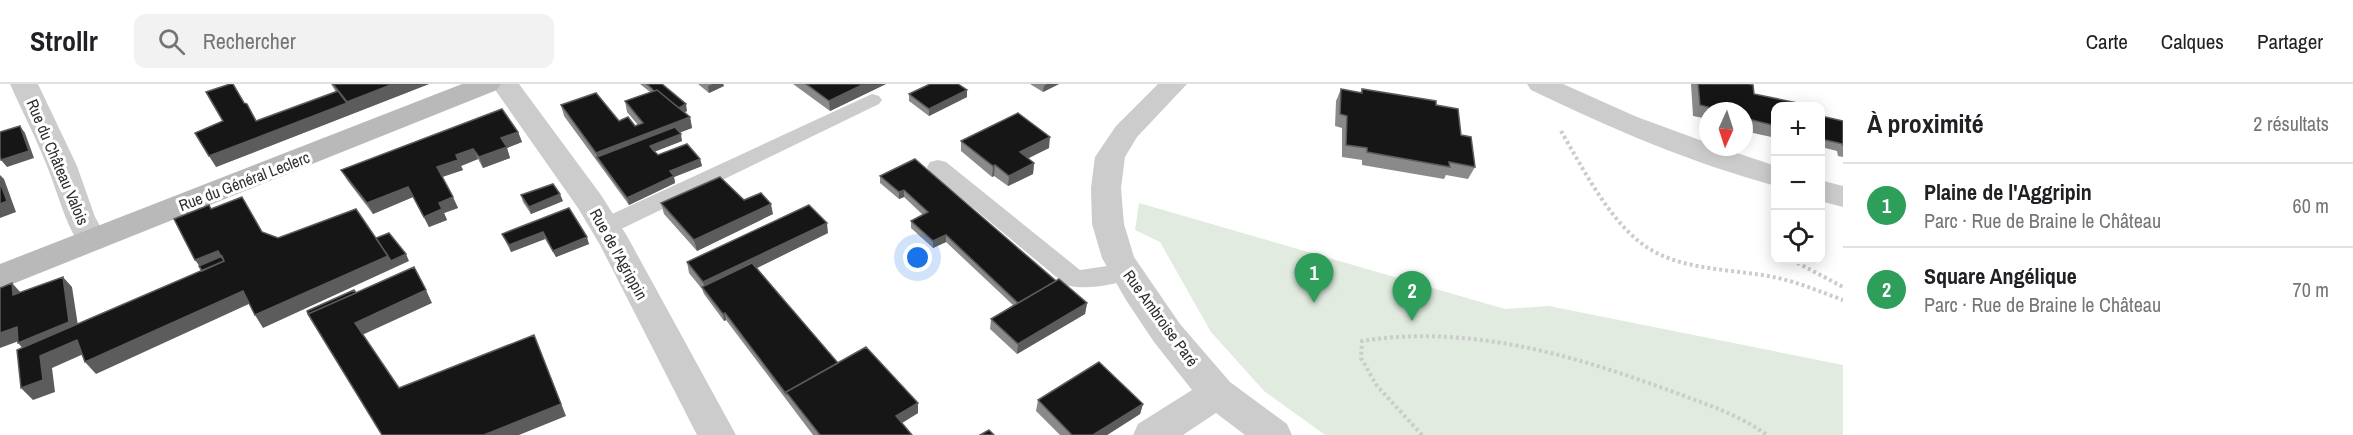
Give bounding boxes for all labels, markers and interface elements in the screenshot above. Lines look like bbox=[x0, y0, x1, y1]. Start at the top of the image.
search box bbox=[134, 14, 554, 68]
text: Strollr bbox=[30, 22, 98, 60]
icon: search bbox=[155, 25, 188, 58]
text: Rechercher bbox=[203, 26, 296, 56]
text: Carte bbox=[2086, 27, 2128, 56]
text: Calques bbox=[2161, 27, 2224, 56]
text: Partager bbox=[2257, 27, 2323, 56]
street label: Rue du Château Valois bbox=[22, 96, 94, 228]
north arrow bbox=[1699, 102, 1753, 156]
map controls bbox=[1771, 102, 1825, 264]
button: + bbox=[1771, 102, 1825, 156]
text: À proximité bbox=[1867, 106, 1984, 141]
text: 2 résultats bbox=[2253, 110, 2329, 137]
street label: Rue du Général Leclerc bbox=[175, 146, 313, 216]
button: − bbox=[1771, 156, 1825, 210]
text: Plaine de l'Aggripin bbox=[1924, 177, 2092, 207]
text: 1 bbox=[1882, 192, 1891, 219]
text: 60 m bbox=[2293, 192, 2329, 219]
street label: Rue de l'Agrippin bbox=[585, 205, 653, 303]
text: Parc · Rue de Braine le Château bbox=[1924, 207, 2161, 234]
button: locate bbox=[1771, 210, 1825, 264]
your location bbox=[903, 243, 932, 272]
pin: 1 bbox=[1294, 254, 1334, 303]
text: Square Angélique bbox=[1924, 261, 2077, 291]
street label: Rue Ambroise Paré bbox=[1118, 265, 1204, 371]
pin: 2 bbox=[1392, 272, 1432, 321]
text: 2 bbox=[1882, 276, 1891, 303]
text: 70 m bbox=[2293, 276, 2329, 303]
text: Parc · Rue de Braine le Château bbox=[1924, 291, 2161, 318]

